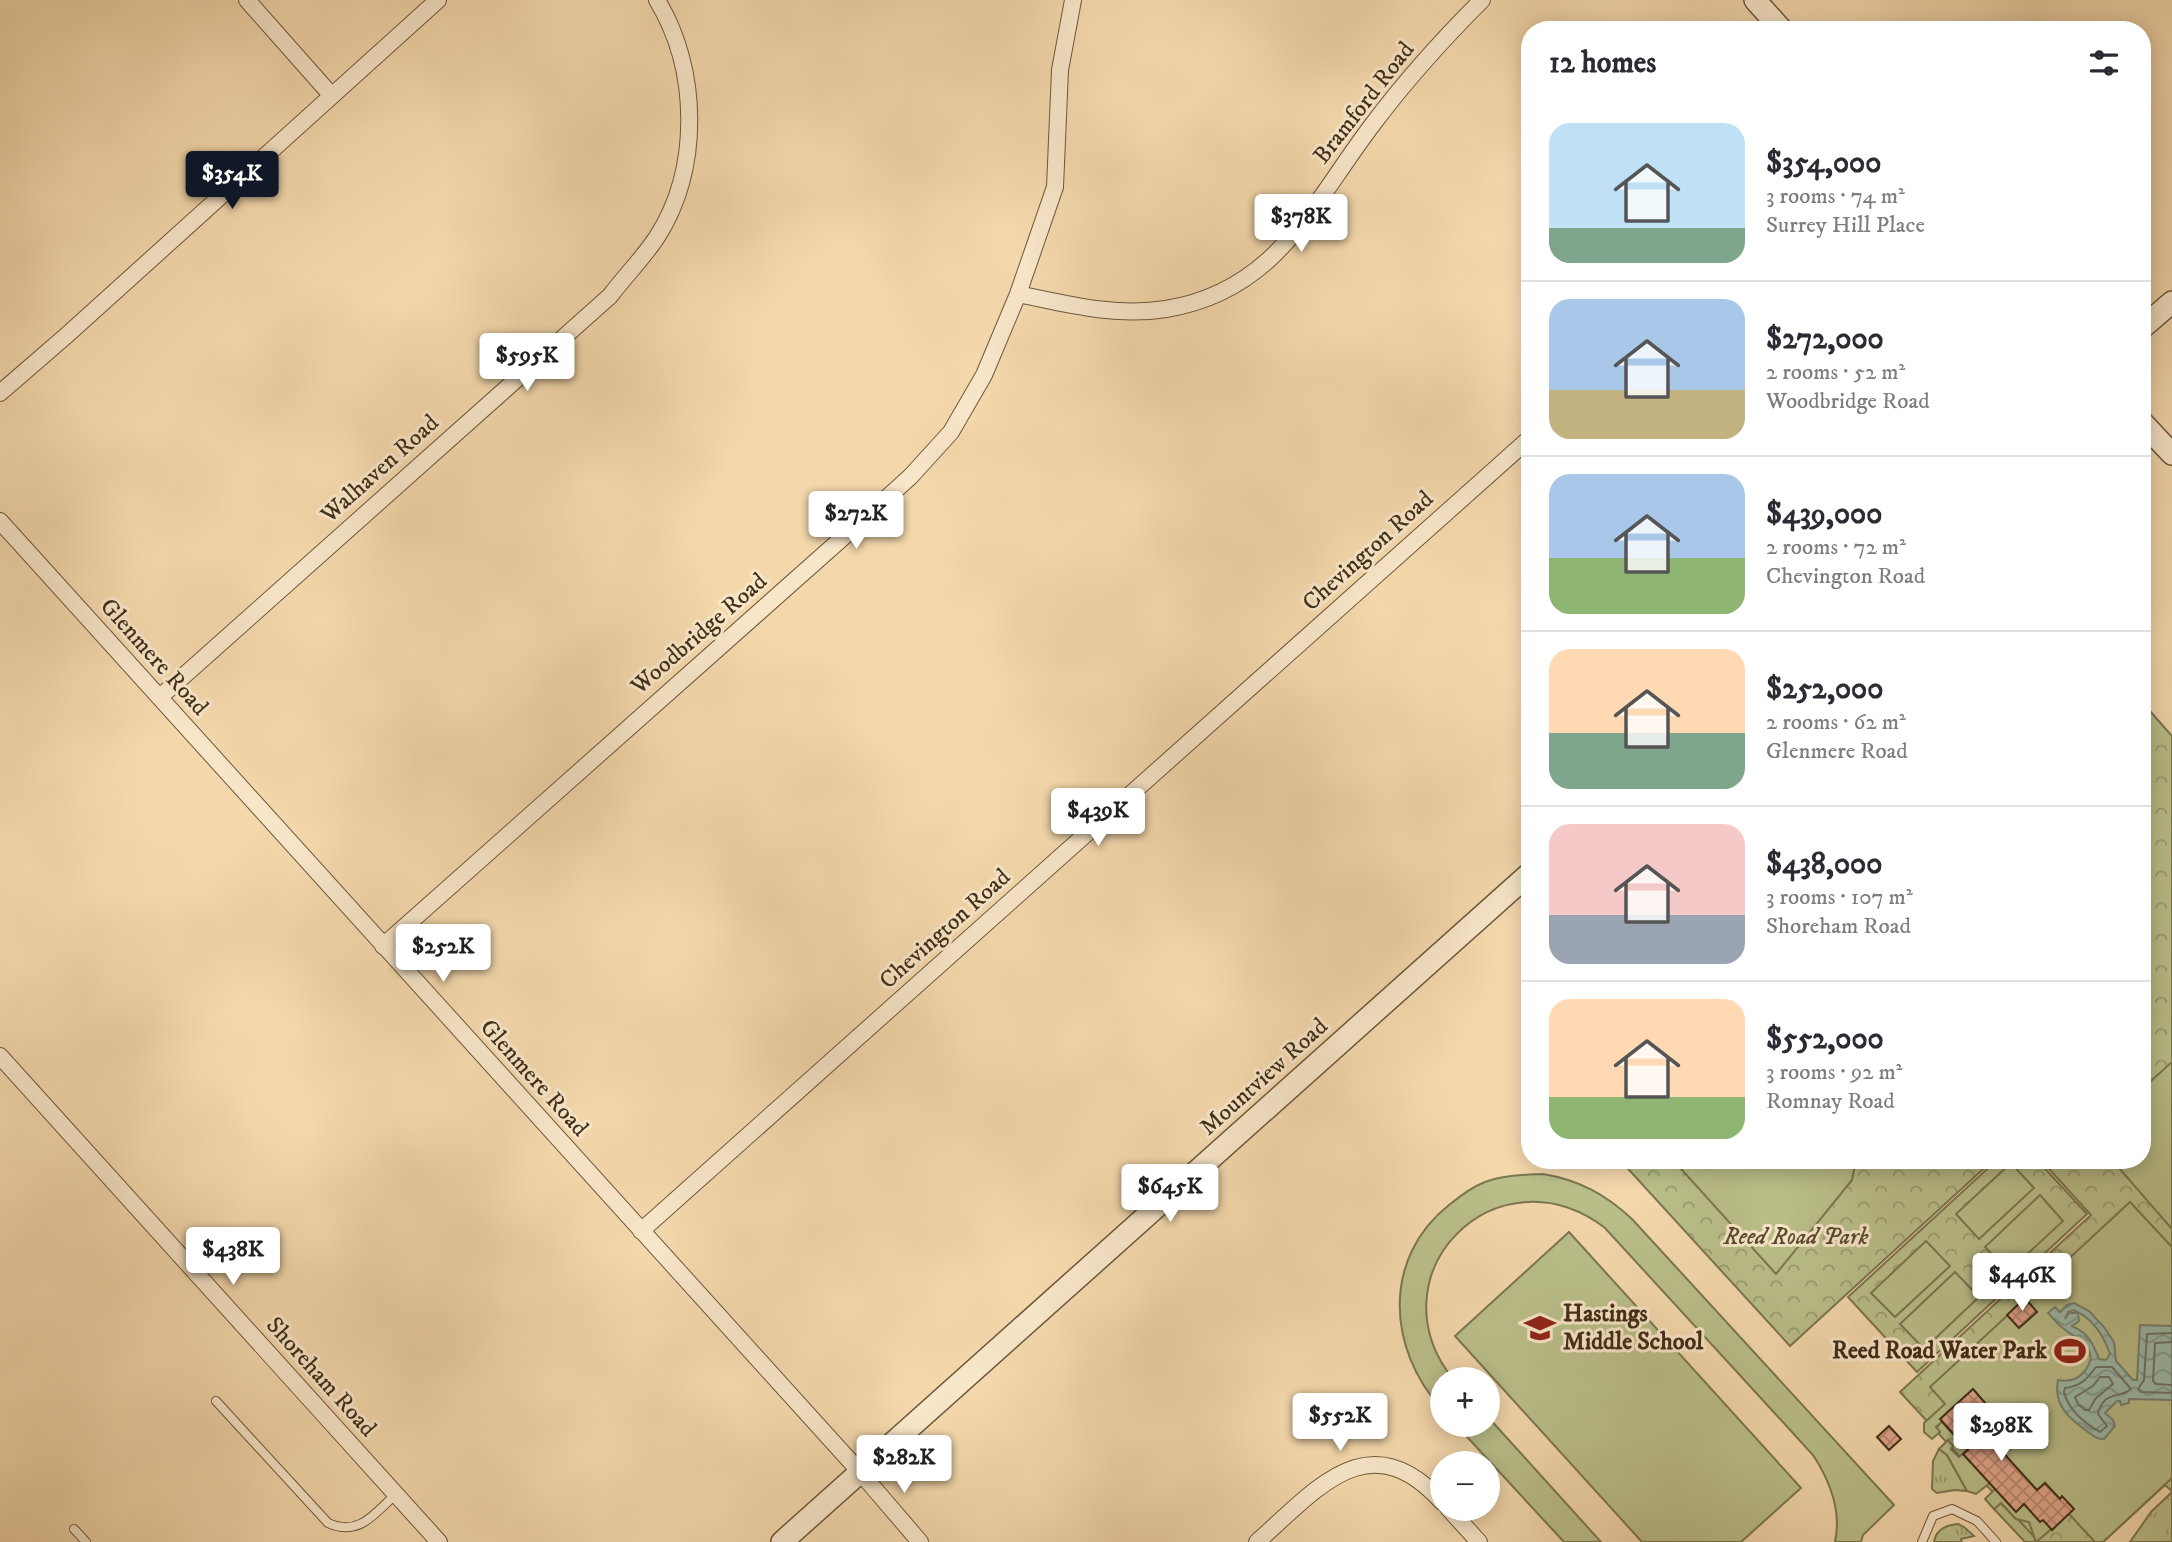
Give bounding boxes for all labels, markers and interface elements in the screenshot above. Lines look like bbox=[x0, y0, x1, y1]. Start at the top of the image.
street label: Bramford Road bbox=[1307, 36, 1421, 170]
icon: filters bbox=[2085, 44, 2123, 82]
text: 12 homes bbox=[1549, 45, 1656, 82]
text: $354,000 bbox=[1766, 145, 1881, 182]
icon: home bbox=[1605, 151, 1689, 235]
pin: $354K bbox=[183, 152, 281, 211]
text: $354K bbox=[202, 159, 262, 188]
text: 3 rooms · 74 m² bbox=[1766, 182, 1905, 211]
pin: $378K bbox=[1252, 194, 1350, 254]
text: $378K bbox=[1271, 202, 1331, 231]
text: Surrey Hill Place bbox=[1766, 211, 1925, 240]
text: $272,000 bbox=[1766, 321, 1884, 358]
icon: home bbox=[1605, 327, 1689, 411]
pin: $595K bbox=[478, 334, 576, 393]
text: $595K bbox=[495, 341, 559, 370]
text: 2 rooms · 52 m² bbox=[1766, 358, 1905, 387]
text: Woodbridge Road bbox=[1766, 387, 1930, 416]
street label: Walhaven Road bbox=[314, 408, 445, 530]
street label: Chevington Road bbox=[1296, 484, 1440, 618]
pin: $272K bbox=[807, 491, 905, 551]
text: $439,000 bbox=[1766, 496, 1882, 533]
text: $272K bbox=[825, 499, 887, 528]
icon: home bbox=[1605, 502, 1689, 586]
text: 2 rooms · 72 m² bbox=[1766, 533, 1906, 562]
text: Chevington Road bbox=[1766, 562, 1925, 591]
street label: Woodbridge Road bbox=[624, 567, 773, 702]
street label: Glenmere Road bbox=[93, 592, 215, 722]
text: $252,000 bbox=[1766, 671, 1883, 708]
icon: home bbox=[1605, 677, 1689, 761]
text: 2 rooms · 62 m² bbox=[1766, 708, 1906, 737]
text: Glenmere Road bbox=[1766, 737, 1908, 766]
pin: $439K bbox=[1049, 788, 1147, 848]
text: $439K bbox=[1067, 796, 1129, 825]
text: $438,000 bbox=[1766, 846, 1882, 883]
icon: home bbox=[1605, 852, 1689, 936]
street label: Chevington Road bbox=[873, 862, 1017, 996]
text: 3 rooms · 107 m² bbox=[1766, 883, 1913, 912]
text: Shoreham Road bbox=[1766, 912, 1911, 941]
pin: $252K bbox=[394, 925, 492, 984]
text: $252K bbox=[412, 932, 474, 961]
street label: Mountview Road bbox=[1194, 1012, 1334, 1142]
street label: Glenmere Road bbox=[473, 1013, 595, 1143]
text: $552,000 bbox=[1766, 1021, 1884, 1058]
icon: home bbox=[1605, 1027, 1689, 1111]
text: 3 rooms · 92 m² bbox=[1766, 1058, 1903, 1087]
text: Romnay Road bbox=[1766, 1087, 1895, 1116]
pin: $645K bbox=[1121, 1164, 1219, 1224]
text: $645K bbox=[1137, 1172, 1203, 1201]
park label: Reed Road Park bbox=[1722, 1222, 1869, 1252]
pin: $438K bbox=[184, 1228, 282, 1287]
text: $438K bbox=[202, 1235, 264, 1264]
pin: $446K bbox=[1973, 1254, 2071, 1313]
text: $446K bbox=[1988, 1261, 2056, 1290]
place label: Hastings Middle School bbox=[1563, 1299, 1704, 1357]
street label: Shoreham Road bbox=[259, 1311, 383, 1443]
school or university icon: Hastings Middle School bbox=[1523, 1311, 1557, 1345]
sports icon: Reed Road Water Park bbox=[2053, 1334, 2087, 1368]
place label: Reed Road Water Park bbox=[1832, 1336, 2048, 1366]
map controls bbox=[1430, 1367, 1500, 1521]
button: + bbox=[1430, 1367, 1500, 1437]
pin: $552K bbox=[1291, 1394, 1389, 1453]
text: $552K bbox=[1309, 1401, 1371, 1430]
pin: $298K bbox=[1952, 1404, 2050, 1463]
text: $298K bbox=[1970, 1411, 2033, 1440]
pin: $282K bbox=[855, 1436, 953, 1495]
text: $282K bbox=[873, 1443, 935, 1472]
button: − bbox=[1430, 1451, 1500, 1521]

